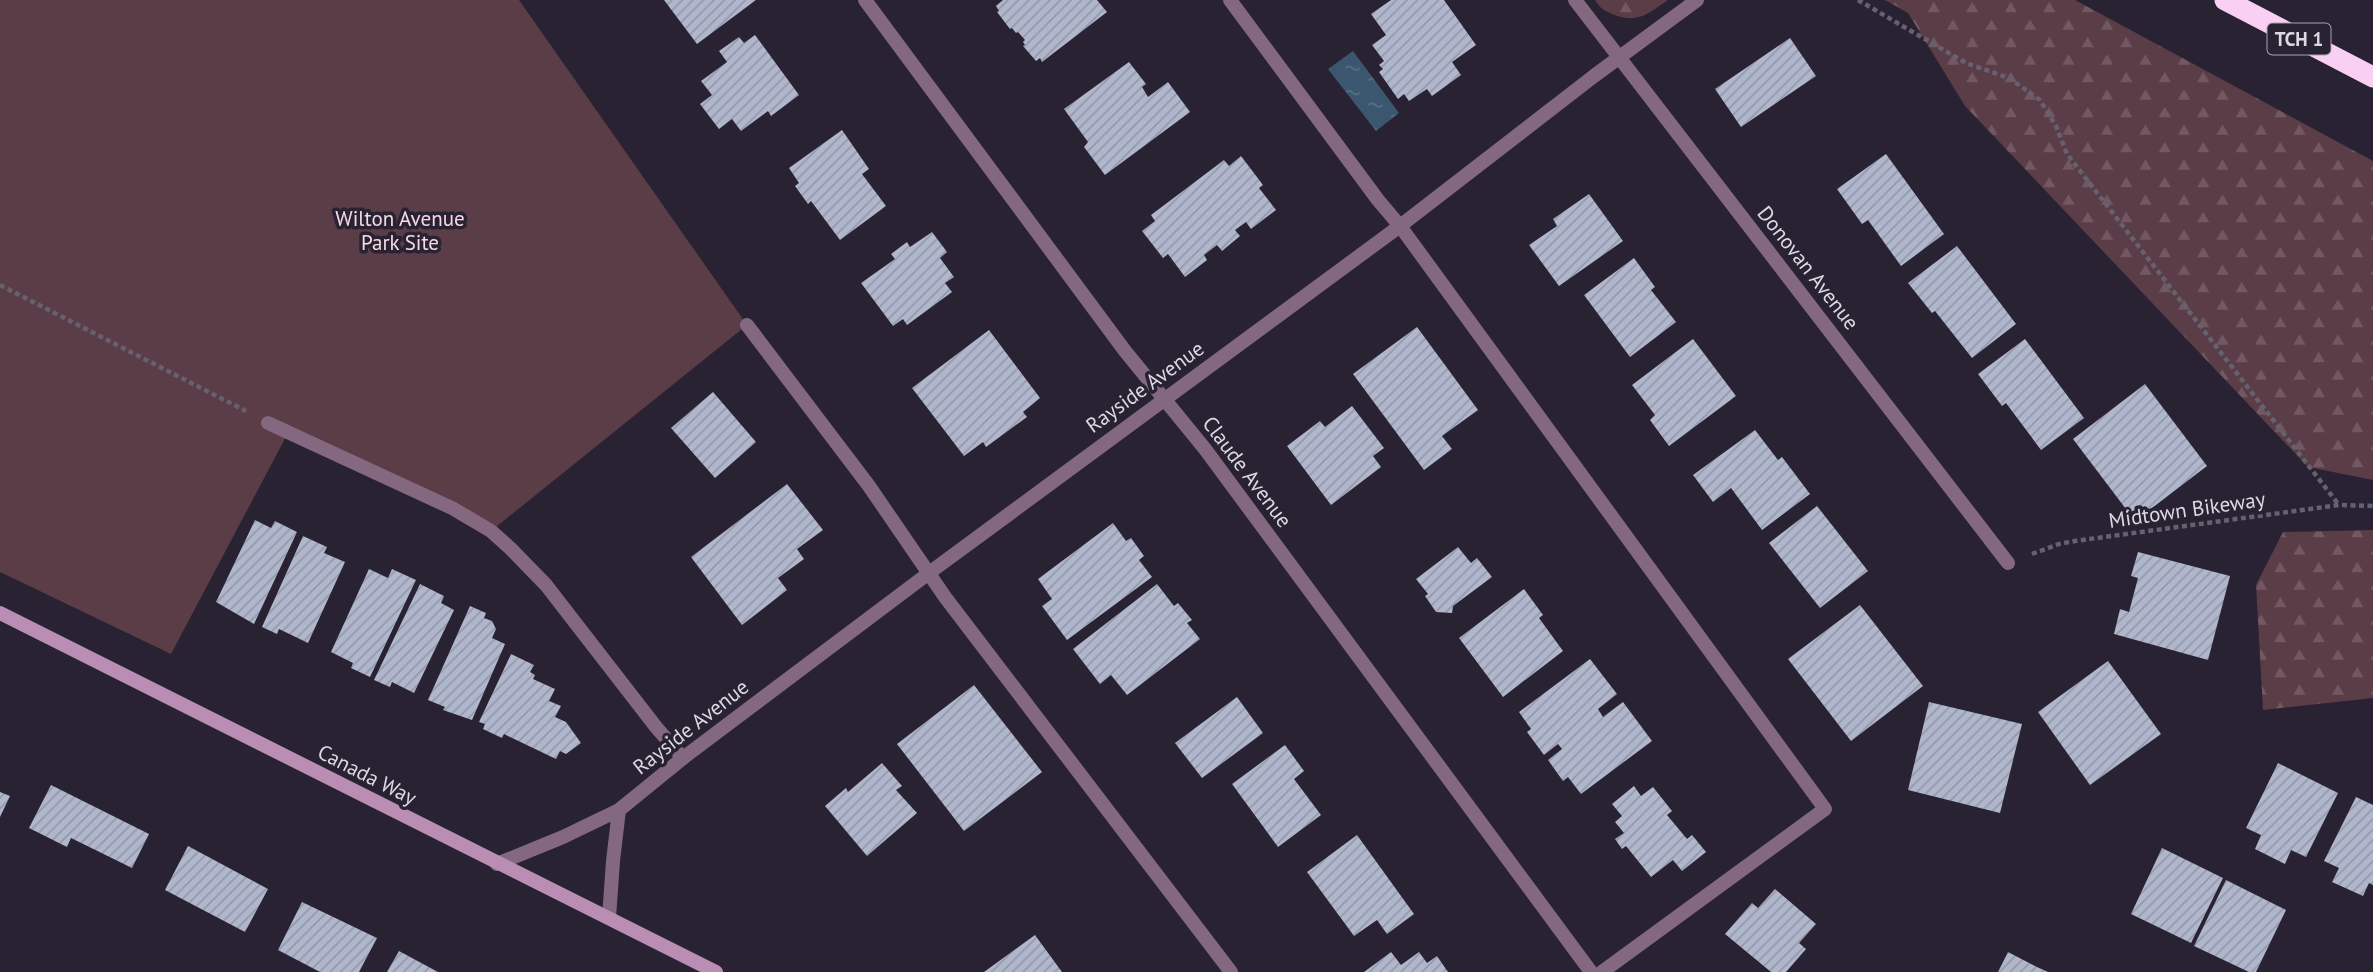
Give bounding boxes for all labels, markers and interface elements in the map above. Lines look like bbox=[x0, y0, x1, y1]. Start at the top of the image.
road number: TCH 1 bbox=[2268, 23, 2330, 54]
street label: Donovan Avenue bbox=[1752, 200, 1865, 335]
park label: Wilton Avenue Park Site bbox=[335, 205, 465, 256]
street label: Rayside Avenue bbox=[1080, 335, 1209, 439]
street label: Claude Avenue bbox=[1197, 411, 1298, 533]
street label: Midtown Bikeway bbox=[2107, 485, 2267, 534]
street label: Rayside Avenue bbox=[627, 673, 754, 780]
street label: Canada Way bbox=[313, 738, 421, 811]

